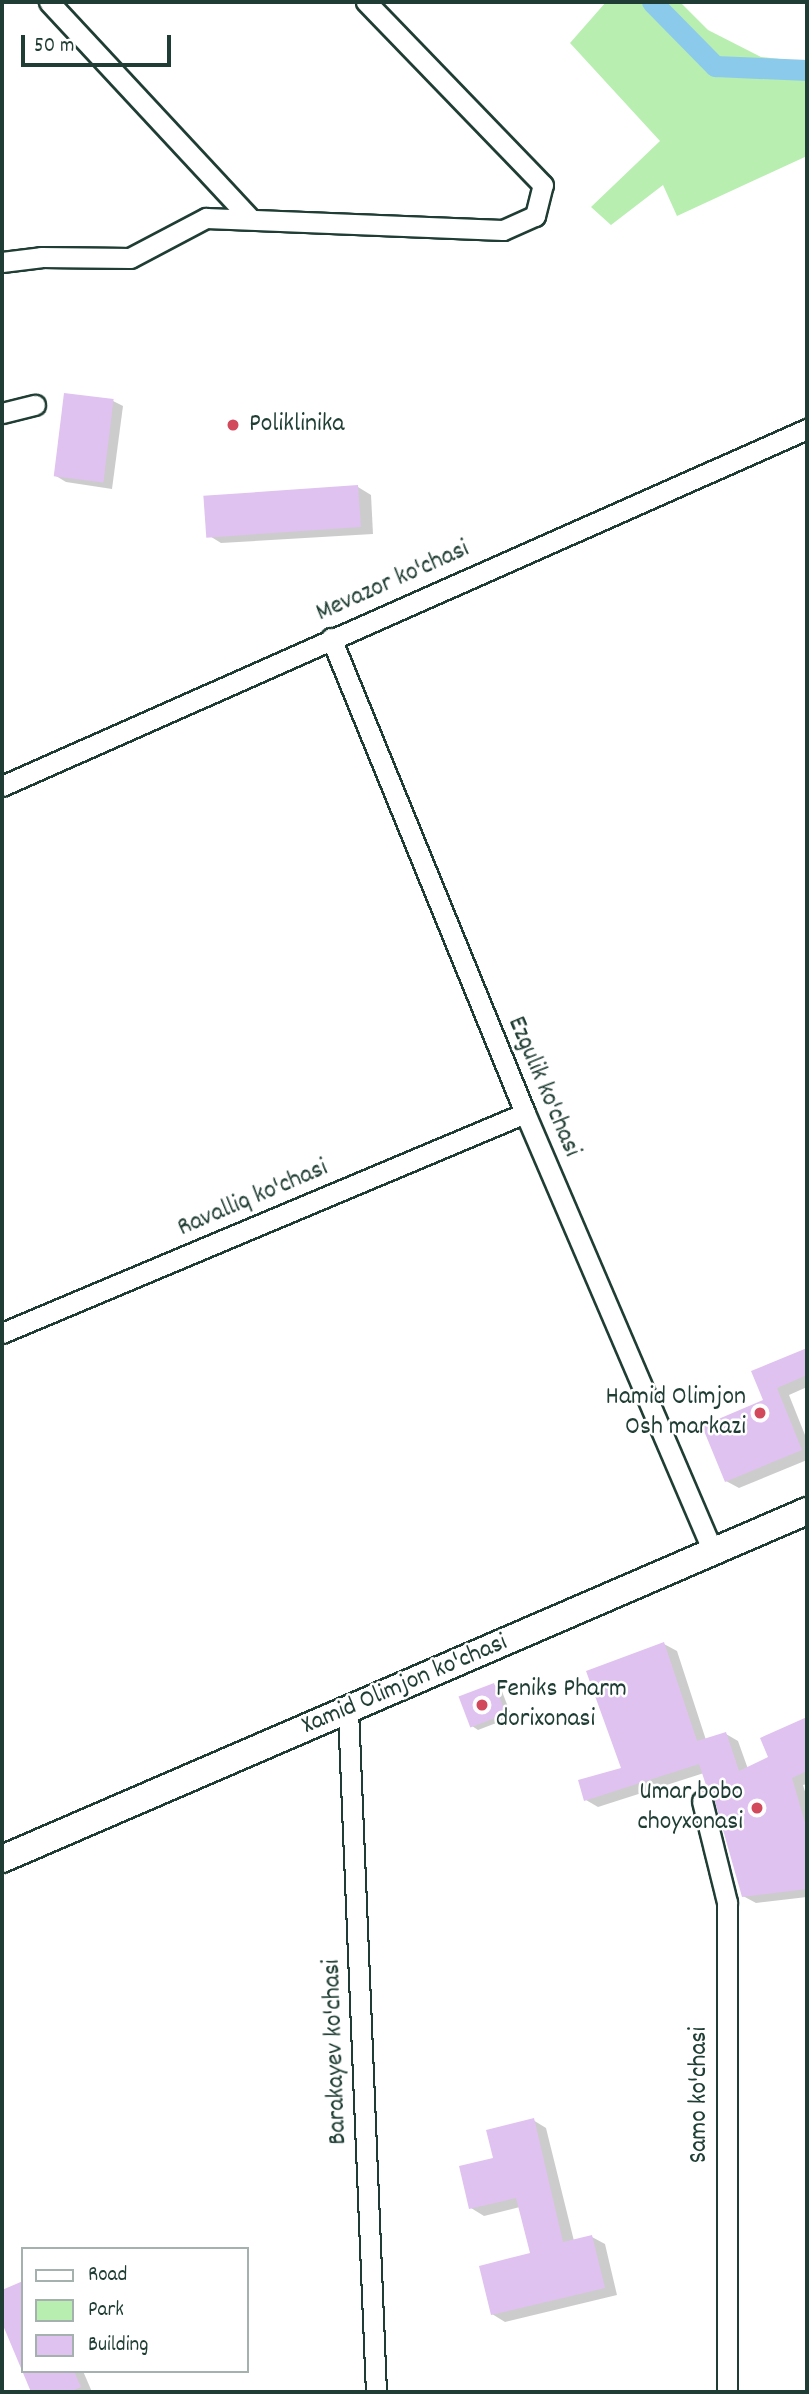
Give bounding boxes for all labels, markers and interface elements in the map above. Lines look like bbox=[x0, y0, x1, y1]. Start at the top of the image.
scale bar bbox=[24, 21, 175, 65]
text: 50 m bbox=[34, 32, 74, 62]
place label: Poliklinika bbox=[249, 409, 345, 441]
marker: Poliklinika bbox=[223, 415, 243, 435]
street label: Mevazor ko'chasi bbox=[312, 534, 474, 630]
street label: Ezgulik ko'chasi bbox=[499, 1012, 587, 1162]
street label: Ravalliq ko'chasi bbox=[173, 1153, 333, 1245]
place label: Hamid Olimjon Osh markazi bbox=[606, 1382, 746, 1444]
marker: Hamid Olimjon Osh markazi bbox=[752, 1405, 768, 1421]
street label: Xamid Olimjon ko'chasi bbox=[298, 1628, 512, 1742]
place label: Feniks Pharm dorixonasi bbox=[496, 1674, 627, 1736]
marker: Feniks Pharm dorixonasi bbox=[474, 1697, 490, 1713]
place label: Umar bobo choyxonasi bbox=[637, 1777, 743, 1839]
marker: Umar bobo choyxonasi bbox=[749, 1800, 765, 1816]
street label: Barakayev ko'chasi bbox=[317, 1959, 355, 2145]
street label: Samo ko'chasi bbox=[684, 2027, 716, 2163]
legend bbox=[21, 2247, 248, 2373]
text: Road bbox=[88, 2261, 127, 2291]
text: Park bbox=[88, 2296, 124, 2326]
text: Building bbox=[88, 2331, 148, 2361]

